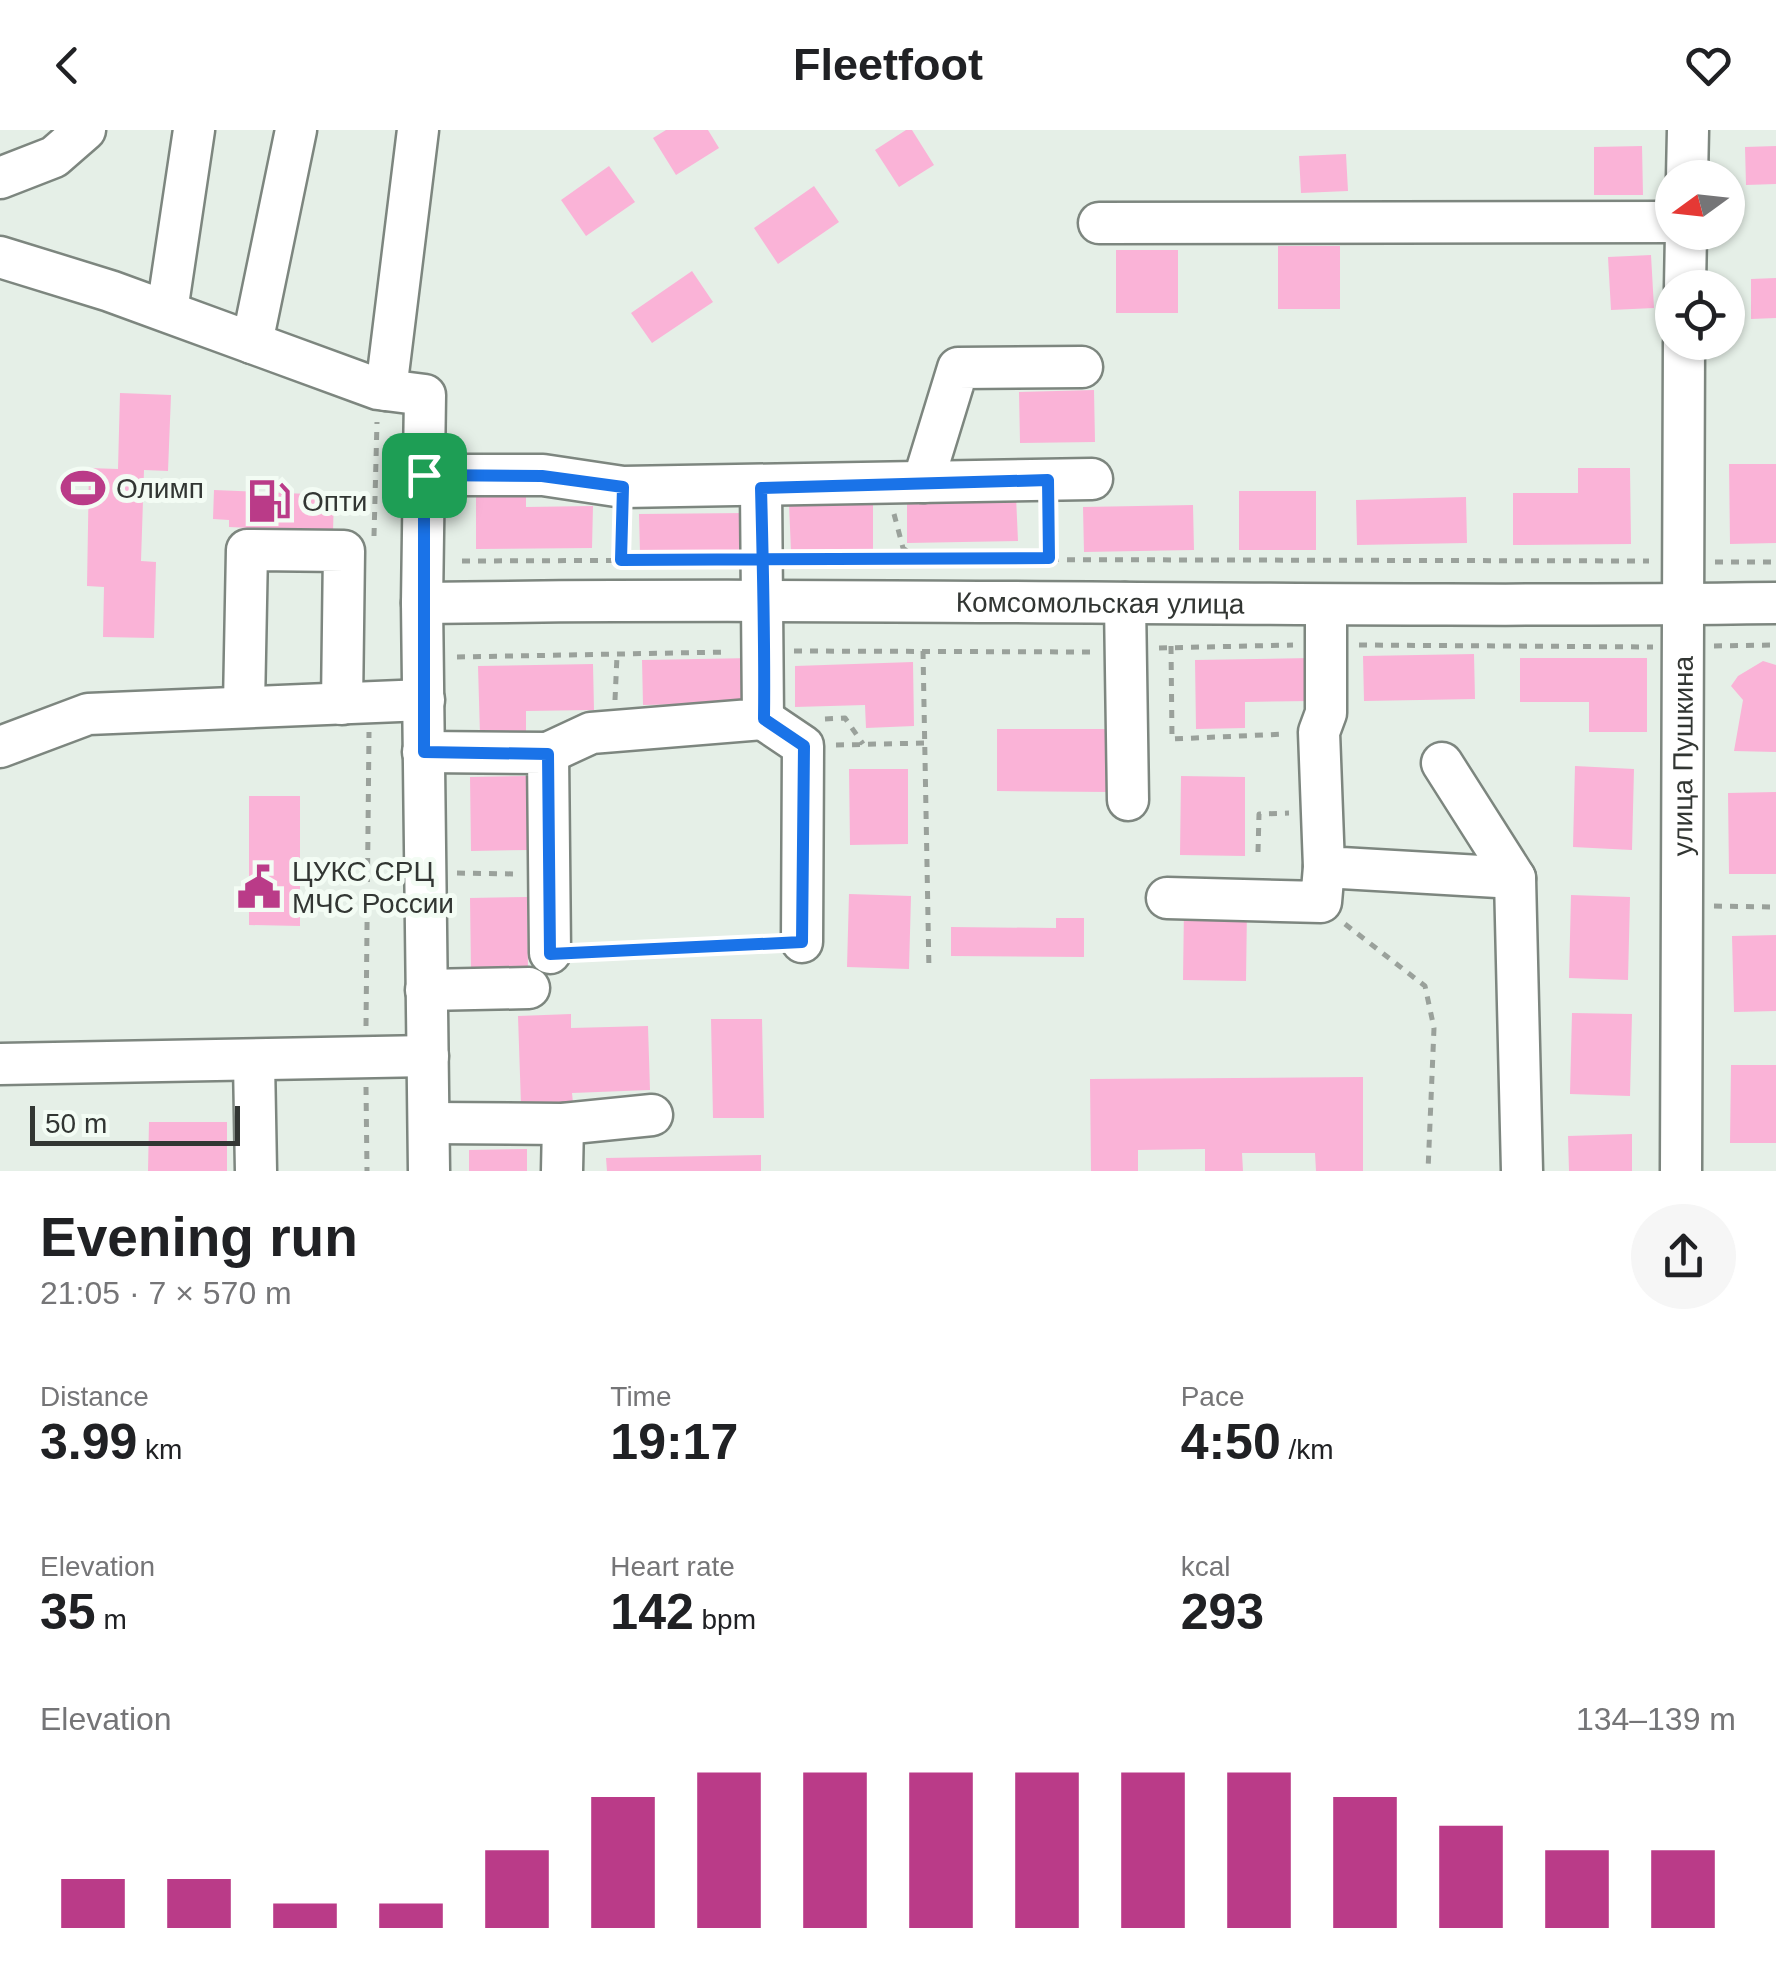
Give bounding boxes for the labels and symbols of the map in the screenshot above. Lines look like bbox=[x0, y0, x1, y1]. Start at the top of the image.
north arrow bbox=[1655, 160, 1745, 250]
pin bbox=[382, 433, 467, 518]
sports icon: Олимп bbox=[59, 464, 107, 512]
place label: Олимп bbox=[116, 473, 204, 504]
fuel station icon: Опти bbox=[245, 477, 293, 525]
place label: Опти bbox=[302, 486, 367, 517]
street label: Комсомольская улица bbox=[956, 586, 1245, 619]
street label: улица Пушкина bbox=[1667, 655, 1698, 856]
place label: ЦУКС СРЦ МЧС России bbox=[292, 856, 454, 919]
public building icon: ЦУКС СРЦ МЧС России bbox=[235, 863, 283, 911]
scale bar bbox=[30, 1101, 240, 1146]

